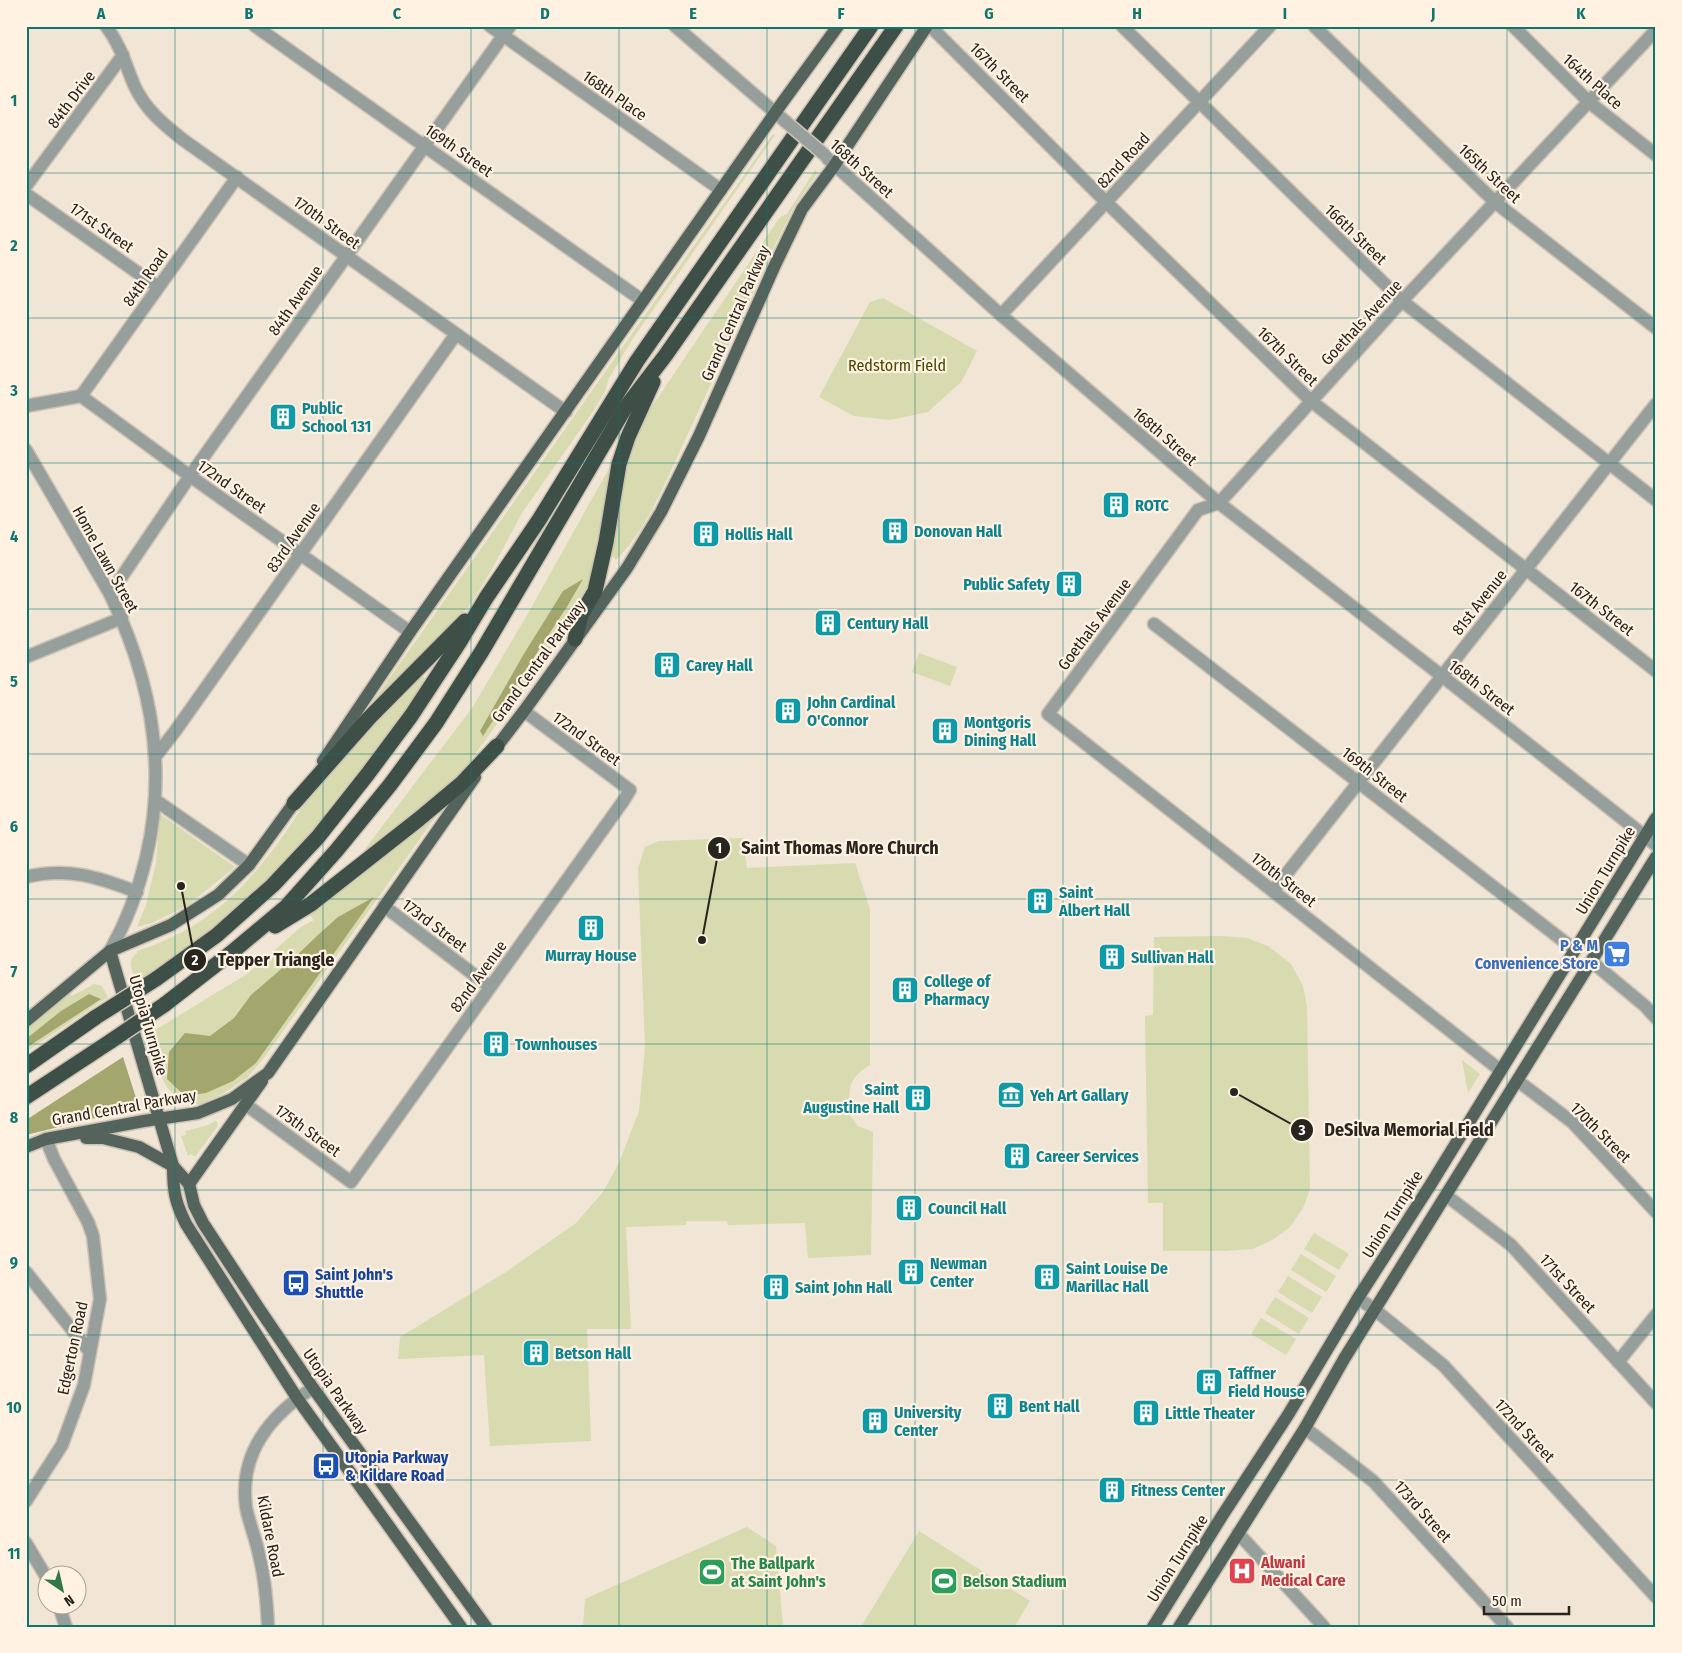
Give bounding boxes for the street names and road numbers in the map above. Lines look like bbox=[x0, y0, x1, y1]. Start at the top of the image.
street label: 167th Street bbox=[966, 38, 1034, 107]
street label: 164th Place bbox=[1559, 50, 1627, 113]
street label: 168th Place bbox=[579, 66, 651, 125]
street label: 84th Drive bbox=[44, 67, 99, 132]
street label: 169th Street bbox=[421, 120, 497, 181]
street label: 82nd Road bbox=[1093, 129, 1154, 192]
street label: 168th Street bbox=[826, 135, 898, 202]
street label: 165th Street bbox=[1455, 140, 1525, 207]
street label: 170th Street bbox=[290, 192, 364, 253]
street label: 171st Street bbox=[66, 198, 138, 257]
street label: 166th Street bbox=[1321, 200, 1391, 269]
street label: Grand Central Parkway bbox=[697, 242, 774, 384]
street label: 84th Road bbox=[119, 245, 172, 310]
street label: 84th Avenue bbox=[264, 261, 327, 339]
street label: Goethals Avenue bbox=[1317, 276, 1406, 369]
street label: 167th Street bbox=[1253, 323, 1323, 391]
street label: 168th Street bbox=[1129, 403, 1201, 470]
street label: 172nd Street bbox=[194, 456, 270, 517]
street label: 83rd Avenue bbox=[262, 499, 324, 576]
street label: Home Lawn Street bbox=[68, 503, 143, 616]
street label: 81st Avenue bbox=[1448, 566, 1511, 639]
street label: Goethals Avenue bbox=[1054, 575, 1135, 674]
street label: 167th Street bbox=[1565, 577, 1639, 640]
street label: Grand Central Parkway bbox=[488, 596, 590, 726]
street label: 168th Street bbox=[1445, 656, 1519, 720]
street label: 172nd Street bbox=[549, 707, 625, 770]
street label: 169th Street bbox=[1338, 743, 1412, 807]
street label: Union Turnpike bbox=[1572, 823, 1639, 918]
street label: 170th Street bbox=[1247, 848, 1321, 911]
street label: 173rd Street bbox=[398, 895, 472, 957]
street label: 82nd Avenue bbox=[446, 937, 511, 1016]
street label: Utopia Turnpike bbox=[125, 973, 172, 1078]
street label: Grand Central Parkway bbox=[50, 1085, 199, 1130]
street label: 170th Street bbox=[1566, 1098, 1635, 1167]
street label: 175th Street bbox=[271, 1100, 345, 1161]
street label: Union Turnpike bbox=[1358, 1167, 1427, 1261]
street label: 171st Street bbox=[1535, 1250, 1600, 1317]
street label: Edgerton Road bbox=[53, 1300, 92, 1397]
street label: Utopia Parkway bbox=[299, 1345, 373, 1439]
street label: 172nd Street bbox=[1491, 1395, 1559, 1467]
street label: 173rd Street bbox=[1390, 1477, 1456, 1547]
street label: Kildare Road bbox=[253, 1494, 288, 1579]
street label: Union Turnpike bbox=[1143, 1511, 1212, 1605]

